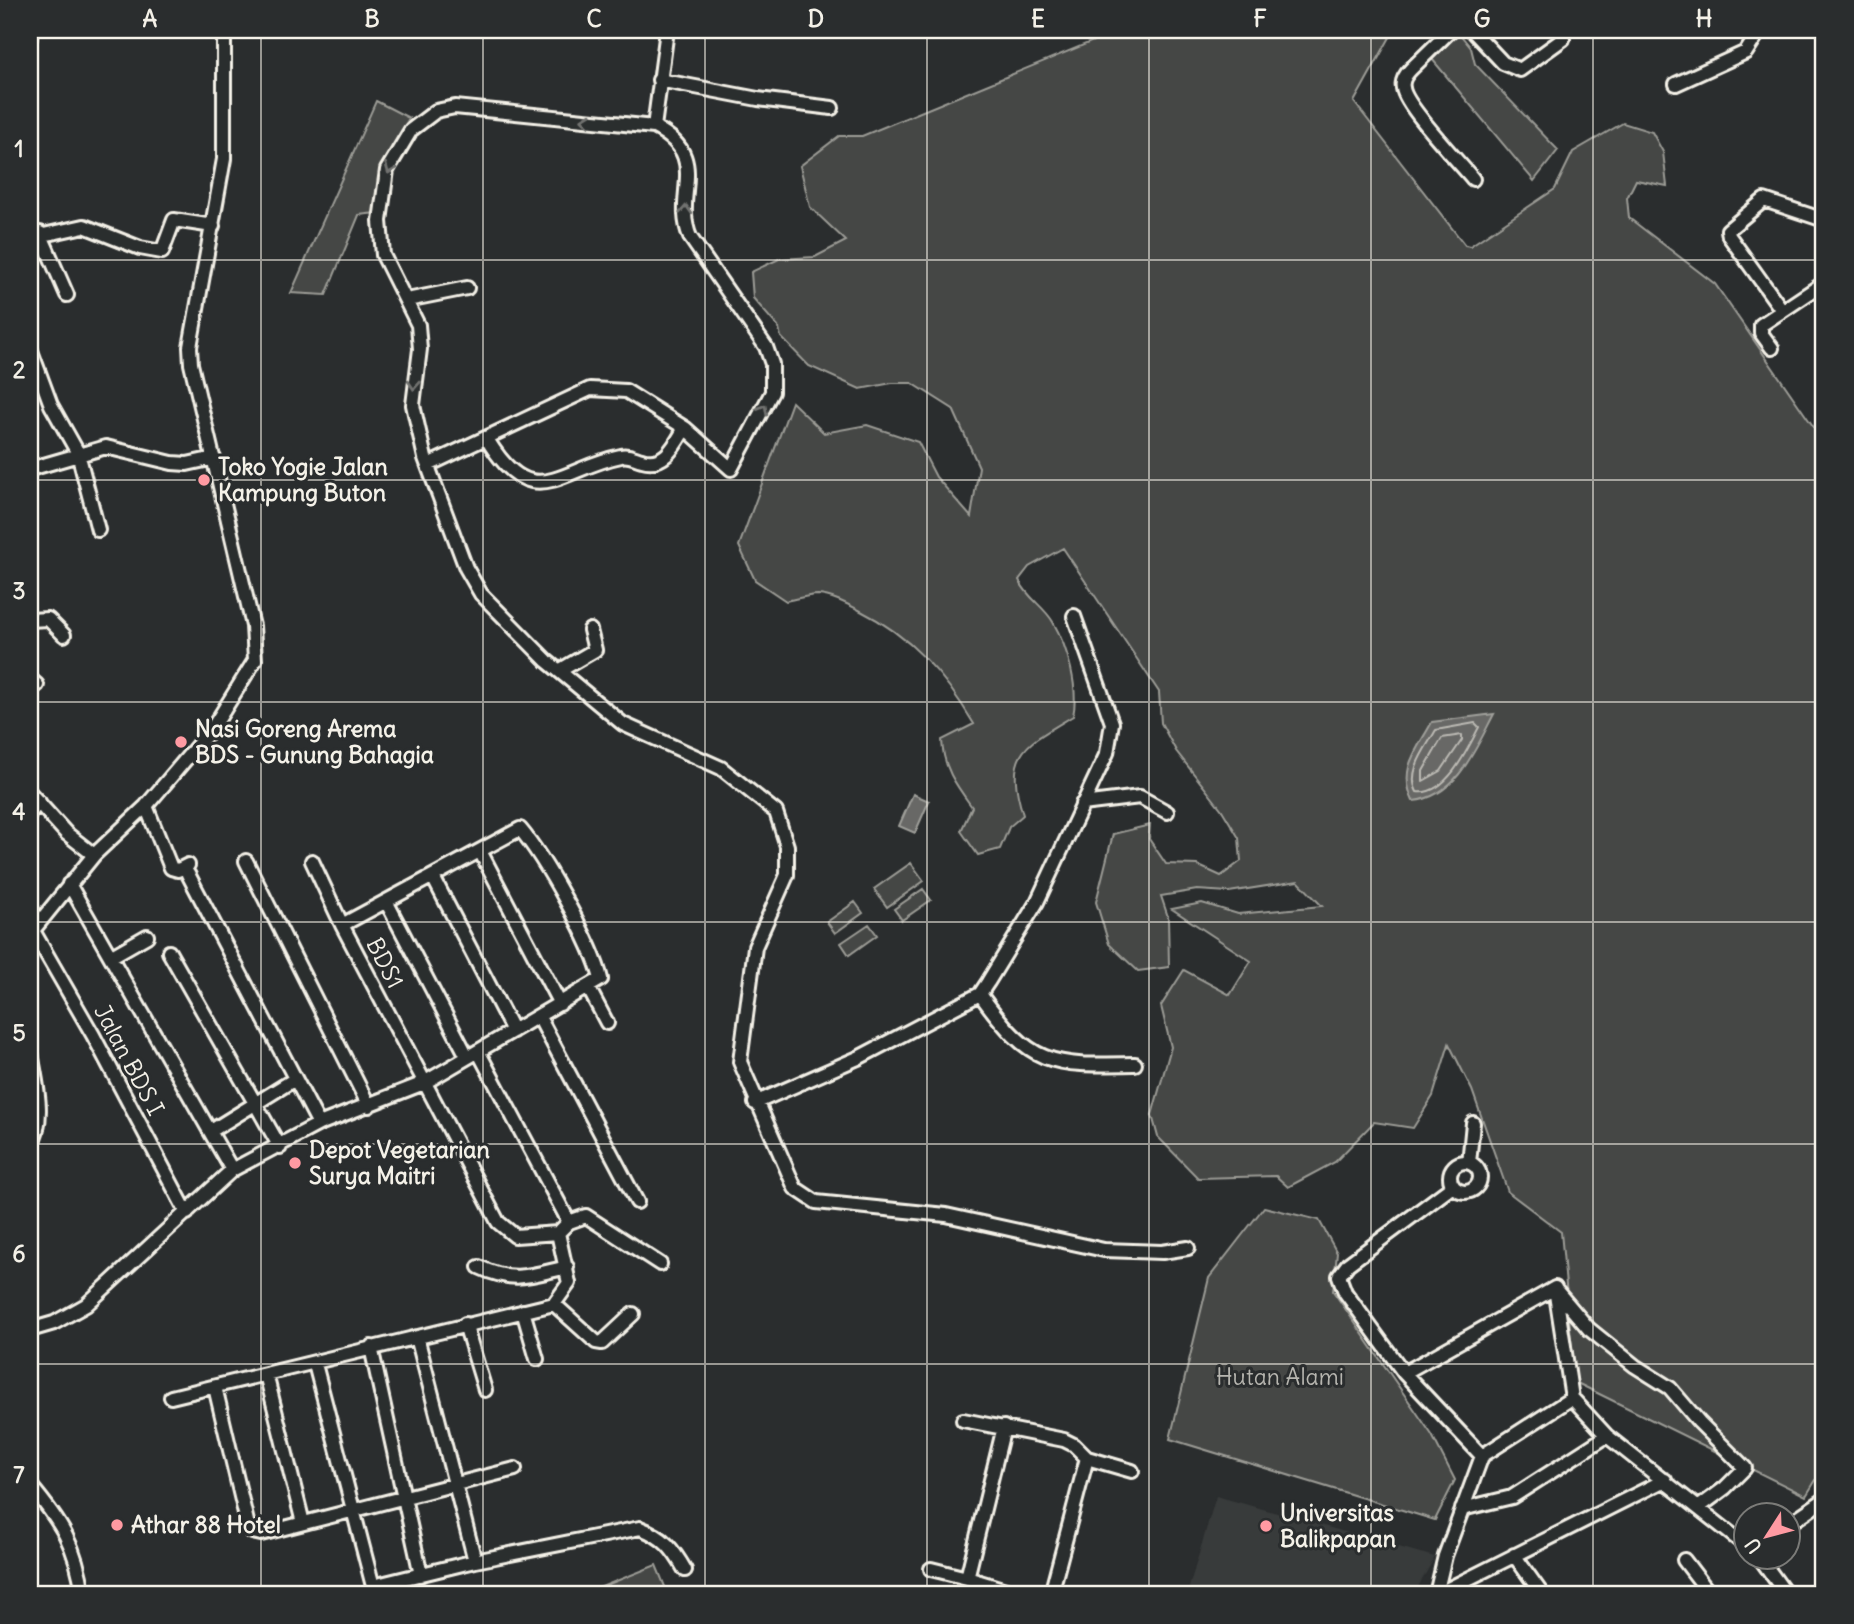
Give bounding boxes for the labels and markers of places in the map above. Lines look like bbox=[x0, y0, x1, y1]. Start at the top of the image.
place label: Toko Yogie Jalan Kampung Buton bbox=[218, 452, 388, 507]
marker: Toko Yogie Jalan Kampung Buton bbox=[196, 472, 212, 488]
place label: Nasi Goreng Arema BDS - Gunung Bahagia bbox=[195, 714, 434, 769]
marker: Nasi Goreng Arema BDS - Gunung Bahagia bbox=[173, 734, 189, 750]
place label: Depot Vegetarian Surya Maitri bbox=[309, 1135, 490, 1190]
marker: Depot Vegetarian Surya Maitri bbox=[287, 1155, 303, 1171]
place label: Universitas Balikpapan bbox=[1280, 1498, 1396, 1553]
place label: Athar 88 Hotel bbox=[131, 1510, 281, 1539]
marker: Athar 88 Hotel bbox=[109, 1517, 125, 1533]
marker: Universitas Balikpapan bbox=[1258, 1518, 1274, 1534]

